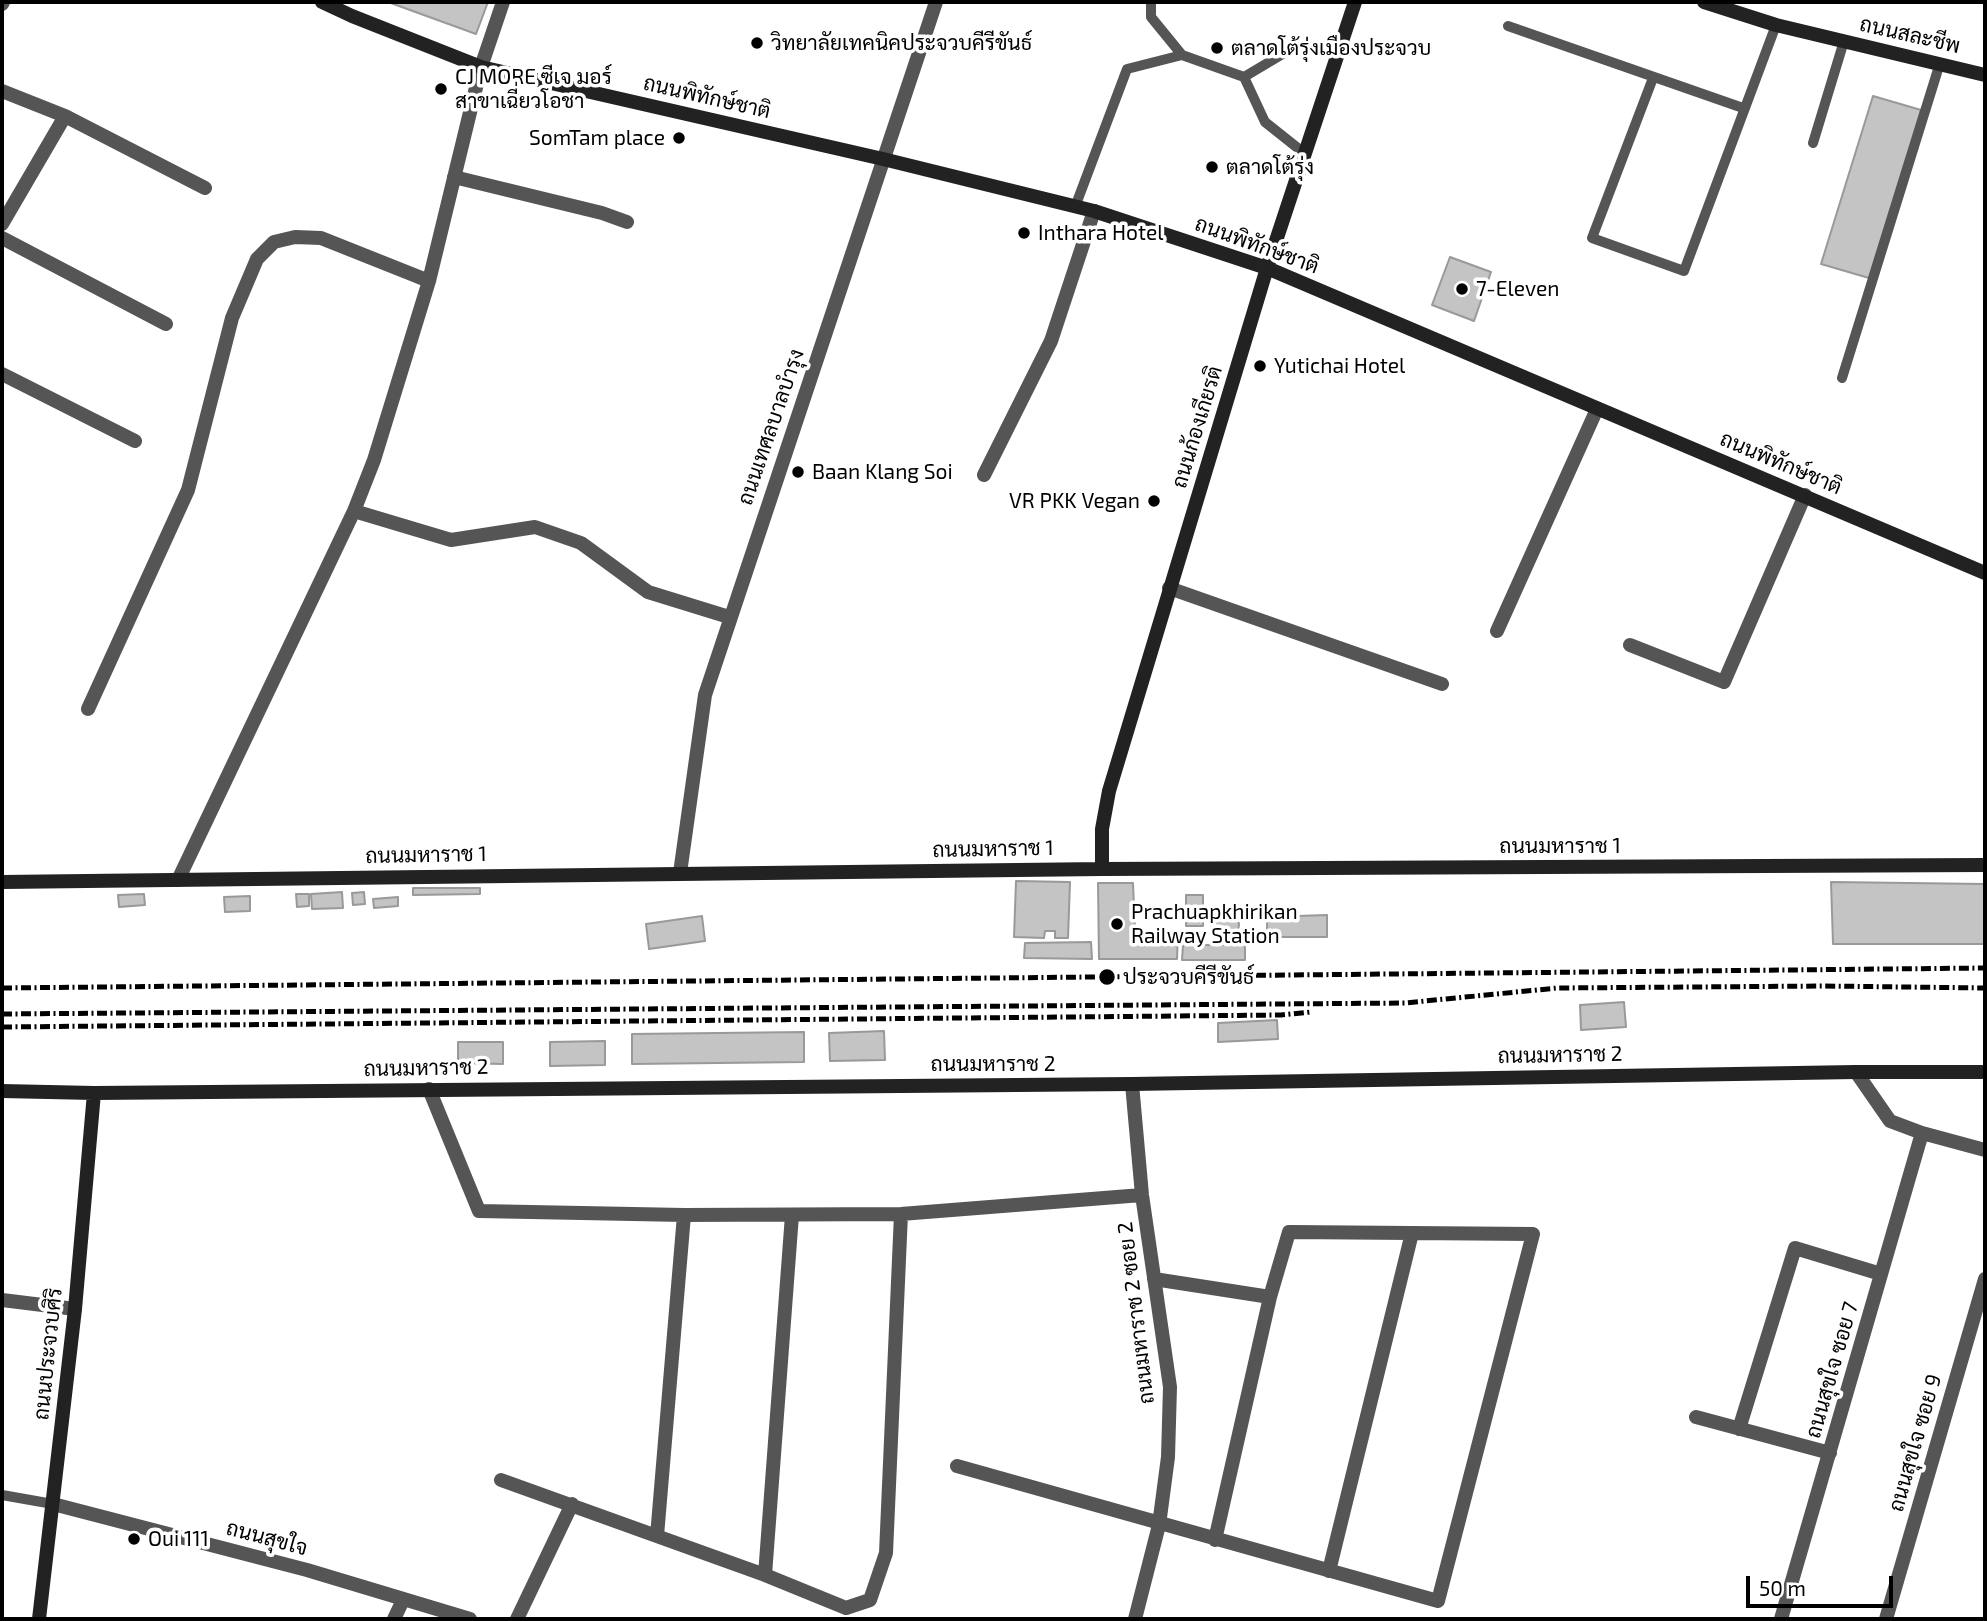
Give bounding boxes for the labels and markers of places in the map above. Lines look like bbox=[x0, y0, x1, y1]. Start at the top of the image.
place label: วิทยาลัยเทคนิคประจวบคีรีขันธ์ bbox=[771, 30, 1032, 56]
marker: วิทยาลัยเทคนิคประจวบคีรีขันธ์ bbox=[749, 35, 765, 51]
place label: ตลาดโต้รุ่งเมืองประจวบ bbox=[1231, 35, 1431, 61]
marker: ตลาดโต้รุ่งเมืองประจวบ bbox=[1209, 40, 1225, 56]
place label: CJ MORE ซีเจ มอร์ สาขาเฉี่ยวโอชา bbox=[455, 64, 612, 114]
marker: CJ MORE ซีเจ มอร์ สาขาเฉี่ยวโอชา bbox=[433, 81, 449, 97]
place label: SomTam place bbox=[529, 125, 665, 151]
marker: SomTam place bbox=[671, 130, 687, 146]
place label: ตลาดโต้รุ่ง bbox=[1226, 154, 1314, 180]
marker: ตลาดโต้รุ่ง bbox=[1204, 159, 1220, 175]
place label: Inthara Hotel bbox=[1038, 220, 1164, 246]
marker: Inthara Hotel bbox=[1016, 225, 1032, 241]
place label: 7-Eleven bbox=[1476, 276, 1559, 302]
marker: 7-Eleven bbox=[1454, 281, 1470, 297]
place label: Yutichai Hotel bbox=[1274, 353, 1405, 379]
marker: Yutichai Hotel bbox=[1252, 358, 1268, 374]
place label: Baan Klang Soi bbox=[812, 459, 953, 485]
marker: Baan Klang Soi bbox=[790, 464, 806, 480]
place label: VR PKK Vegan bbox=[1009, 488, 1140, 514]
marker: VR PKK Vegan bbox=[1146, 493, 1162, 509]
place label: Prachuapkhirikan Railway Station bbox=[1131, 899, 1298, 949]
marker: Prachuapkhirikan Railway Station bbox=[1109, 916, 1125, 932]
place label: ประจวบคีรีขันธ์ bbox=[1123, 964, 1254, 990]
marker: ประจวบคีรีขันธ์ bbox=[1097, 967, 1117, 987]
place label: Oui 111 bbox=[148, 1526, 209, 1552]
marker: Oui 111 bbox=[126, 1531, 142, 1547]

